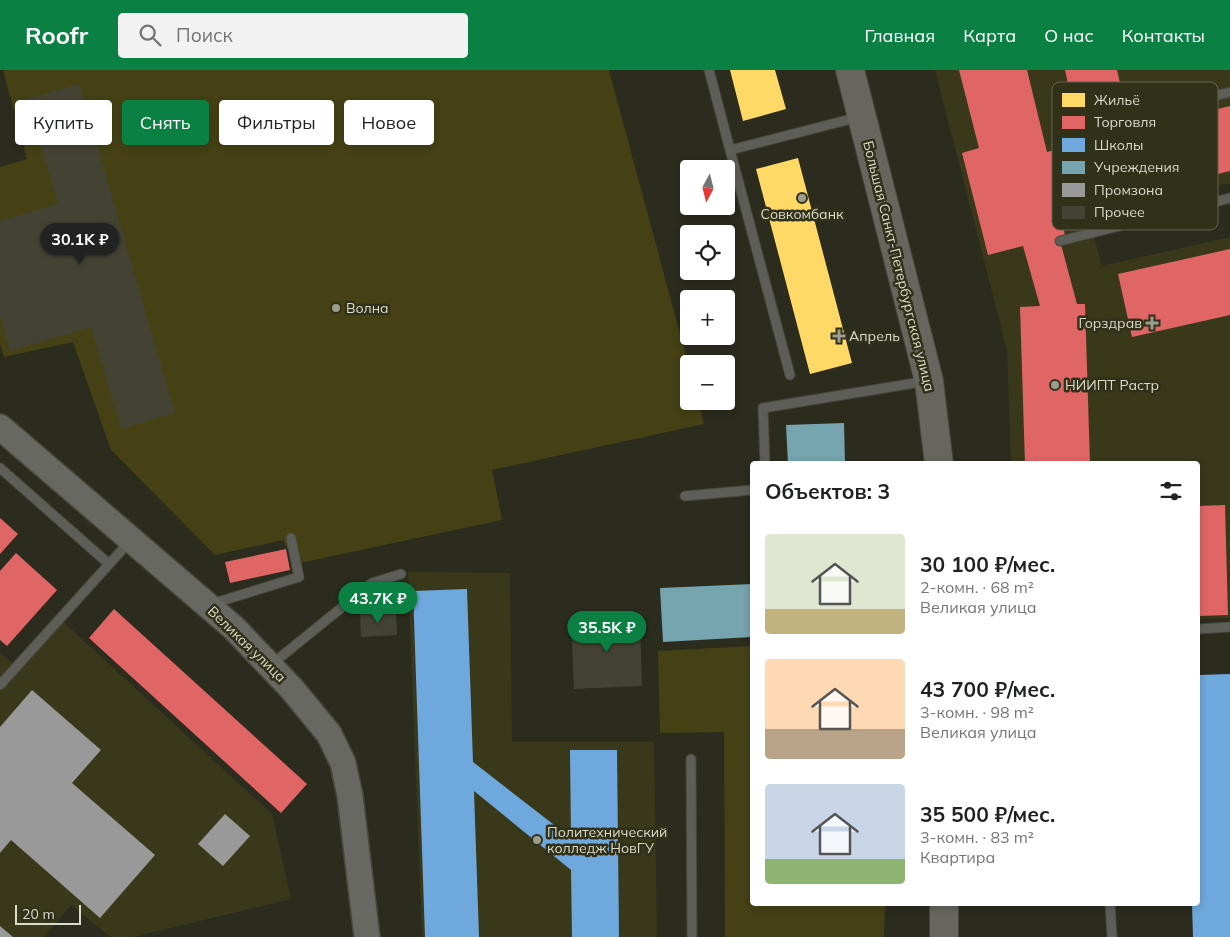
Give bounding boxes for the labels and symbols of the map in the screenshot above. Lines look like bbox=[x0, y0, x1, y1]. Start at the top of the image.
legend bbox=[1052, 82, 1218, 230]
text: Жильё bbox=[1094, 91, 1140, 109]
text: Торговля bbox=[1094, 113, 1156, 131]
text: Школы bbox=[1094, 136, 1143, 154]
street label: Большая Санкт-Петербургская улица bbox=[859, 139, 939, 393]
text: Учреждения bbox=[1093, 158, 1179, 176]
north arrow bbox=[680, 160, 735, 215]
text: Промзона bbox=[1094, 181, 1163, 199]
marker: Совкомбанк bbox=[796, 192, 808, 204]
text: Прочее bbox=[1094, 203, 1145, 221]
place label: Совкомбанк bbox=[760, 205, 844, 223]
pin: 30.1K ₽ bbox=[34, 222, 126, 265]
place label: Волна bbox=[346, 299, 389, 317]
marker: Волна bbox=[330, 302, 342, 314]
place label: Горздрав bbox=[1079, 314, 1142, 332]
marker: Горздрав bbox=[1146, 317, 1158, 329]
place label: Апрель bbox=[849, 327, 900, 345]
marker: Апрель bbox=[833, 330, 845, 342]
place label: НИИПТ Растр bbox=[1065, 376, 1159, 394]
marker: НИИПТ Растр bbox=[1049, 379, 1061, 391]
pin: 43.7K ₽ bbox=[332, 582, 424, 624]
street label: Великая улица bbox=[204, 602, 290, 686]
pin: 35.5K ₽ bbox=[561, 610, 653, 653]
place label: Политехнический колледж НовГУ bbox=[547, 823, 667, 857]
marker: Политехнический колледж НовГУ bbox=[531, 834, 543, 846]
scale bar bbox=[15, 902, 81, 925]

